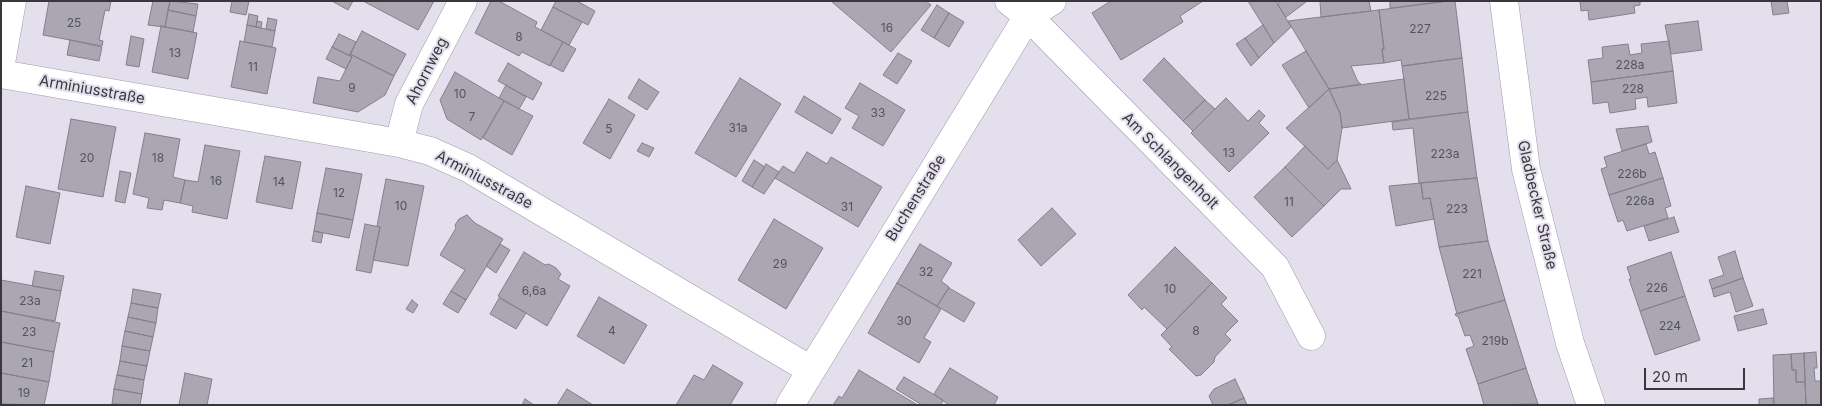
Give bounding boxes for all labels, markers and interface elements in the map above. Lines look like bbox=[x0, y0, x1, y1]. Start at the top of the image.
house number: 25 bbox=[67, 16, 81, 30]
house number: 16 bbox=[881, 21, 893, 35]
house number: 227 bbox=[1409, 22, 1431, 36]
house number: 8 bbox=[515, 30, 523, 44]
street label: Ahornweg bbox=[402, 34, 452, 108]
house number: 13 bbox=[169, 46, 181, 60]
house number: 228a bbox=[1616, 58, 1644, 72]
house number: 11 bbox=[248, 60, 258, 74]
street label: Arminiusstraße bbox=[38, 72, 146, 108]
house number: 9 bbox=[348, 81, 356, 95]
house number: 228 bbox=[1622, 82, 1644, 96]
house number: 10 bbox=[454, 87, 466, 101]
house number: 225 bbox=[1425, 89, 1447, 103]
house number: 33 bbox=[871, 106, 885, 120]
street label: Am Schlangenholt bbox=[1118, 109, 1222, 213]
house number: 7 bbox=[469, 110, 475, 124]
house number: 31a bbox=[728, 121, 748, 135]
house number: 5 bbox=[605, 122, 613, 136]
street label: Gladbecker Straße bbox=[1513, 139, 1561, 271]
house number: 13 bbox=[1223, 146, 1235, 160]
street label: Arminiusstraße bbox=[432, 147, 536, 213]
house number: 223a bbox=[1431, 147, 1459, 161]
house number: 20 bbox=[80, 151, 94, 165]
house number: 18 bbox=[152, 151, 164, 165]
street label: Buchenstraße bbox=[882, 151, 950, 245]
house number: 226b bbox=[1617, 167, 1647, 181]
house number: 16 bbox=[210, 174, 222, 188]
house number: 14 bbox=[273, 175, 285, 189]
house number: 12 bbox=[333, 186, 345, 200]
house number: 226a bbox=[1626, 194, 1654, 208]
house number: 11 bbox=[1284, 195, 1294, 209]
house number: 10 bbox=[395, 199, 407, 213]
house number: 31 bbox=[841, 200, 853, 214]
house number: 223 bbox=[1446, 202, 1468, 216]
house number: 29 bbox=[773, 257, 787, 271]
house number: 32 bbox=[919, 265, 933, 279]
house number: 221 bbox=[1462, 267, 1482, 281]
house number: 226 bbox=[1646, 281, 1668, 295]
house number: 10 bbox=[1164, 282, 1176, 296]
house number: 6,6a bbox=[522, 284, 546, 298]
house number: 23a bbox=[19, 294, 41, 308]
house number: 30 bbox=[897, 314, 911, 328]
house number: 224 bbox=[1659, 319, 1681, 333]
house number: 4 bbox=[608, 324, 616, 338]
house number: 8 bbox=[1192, 324, 1200, 338]
house number: 23 bbox=[22, 325, 36, 339]
house number: 219b bbox=[1482, 334, 1508, 348]
house number: 21 bbox=[21, 356, 33, 370]
scale bar bbox=[1647, 358, 1748, 390]
text: 20 m bbox=[1652, 367, 1688, 386]
house number: 19 bbox=[18, 386, 30, 400]

